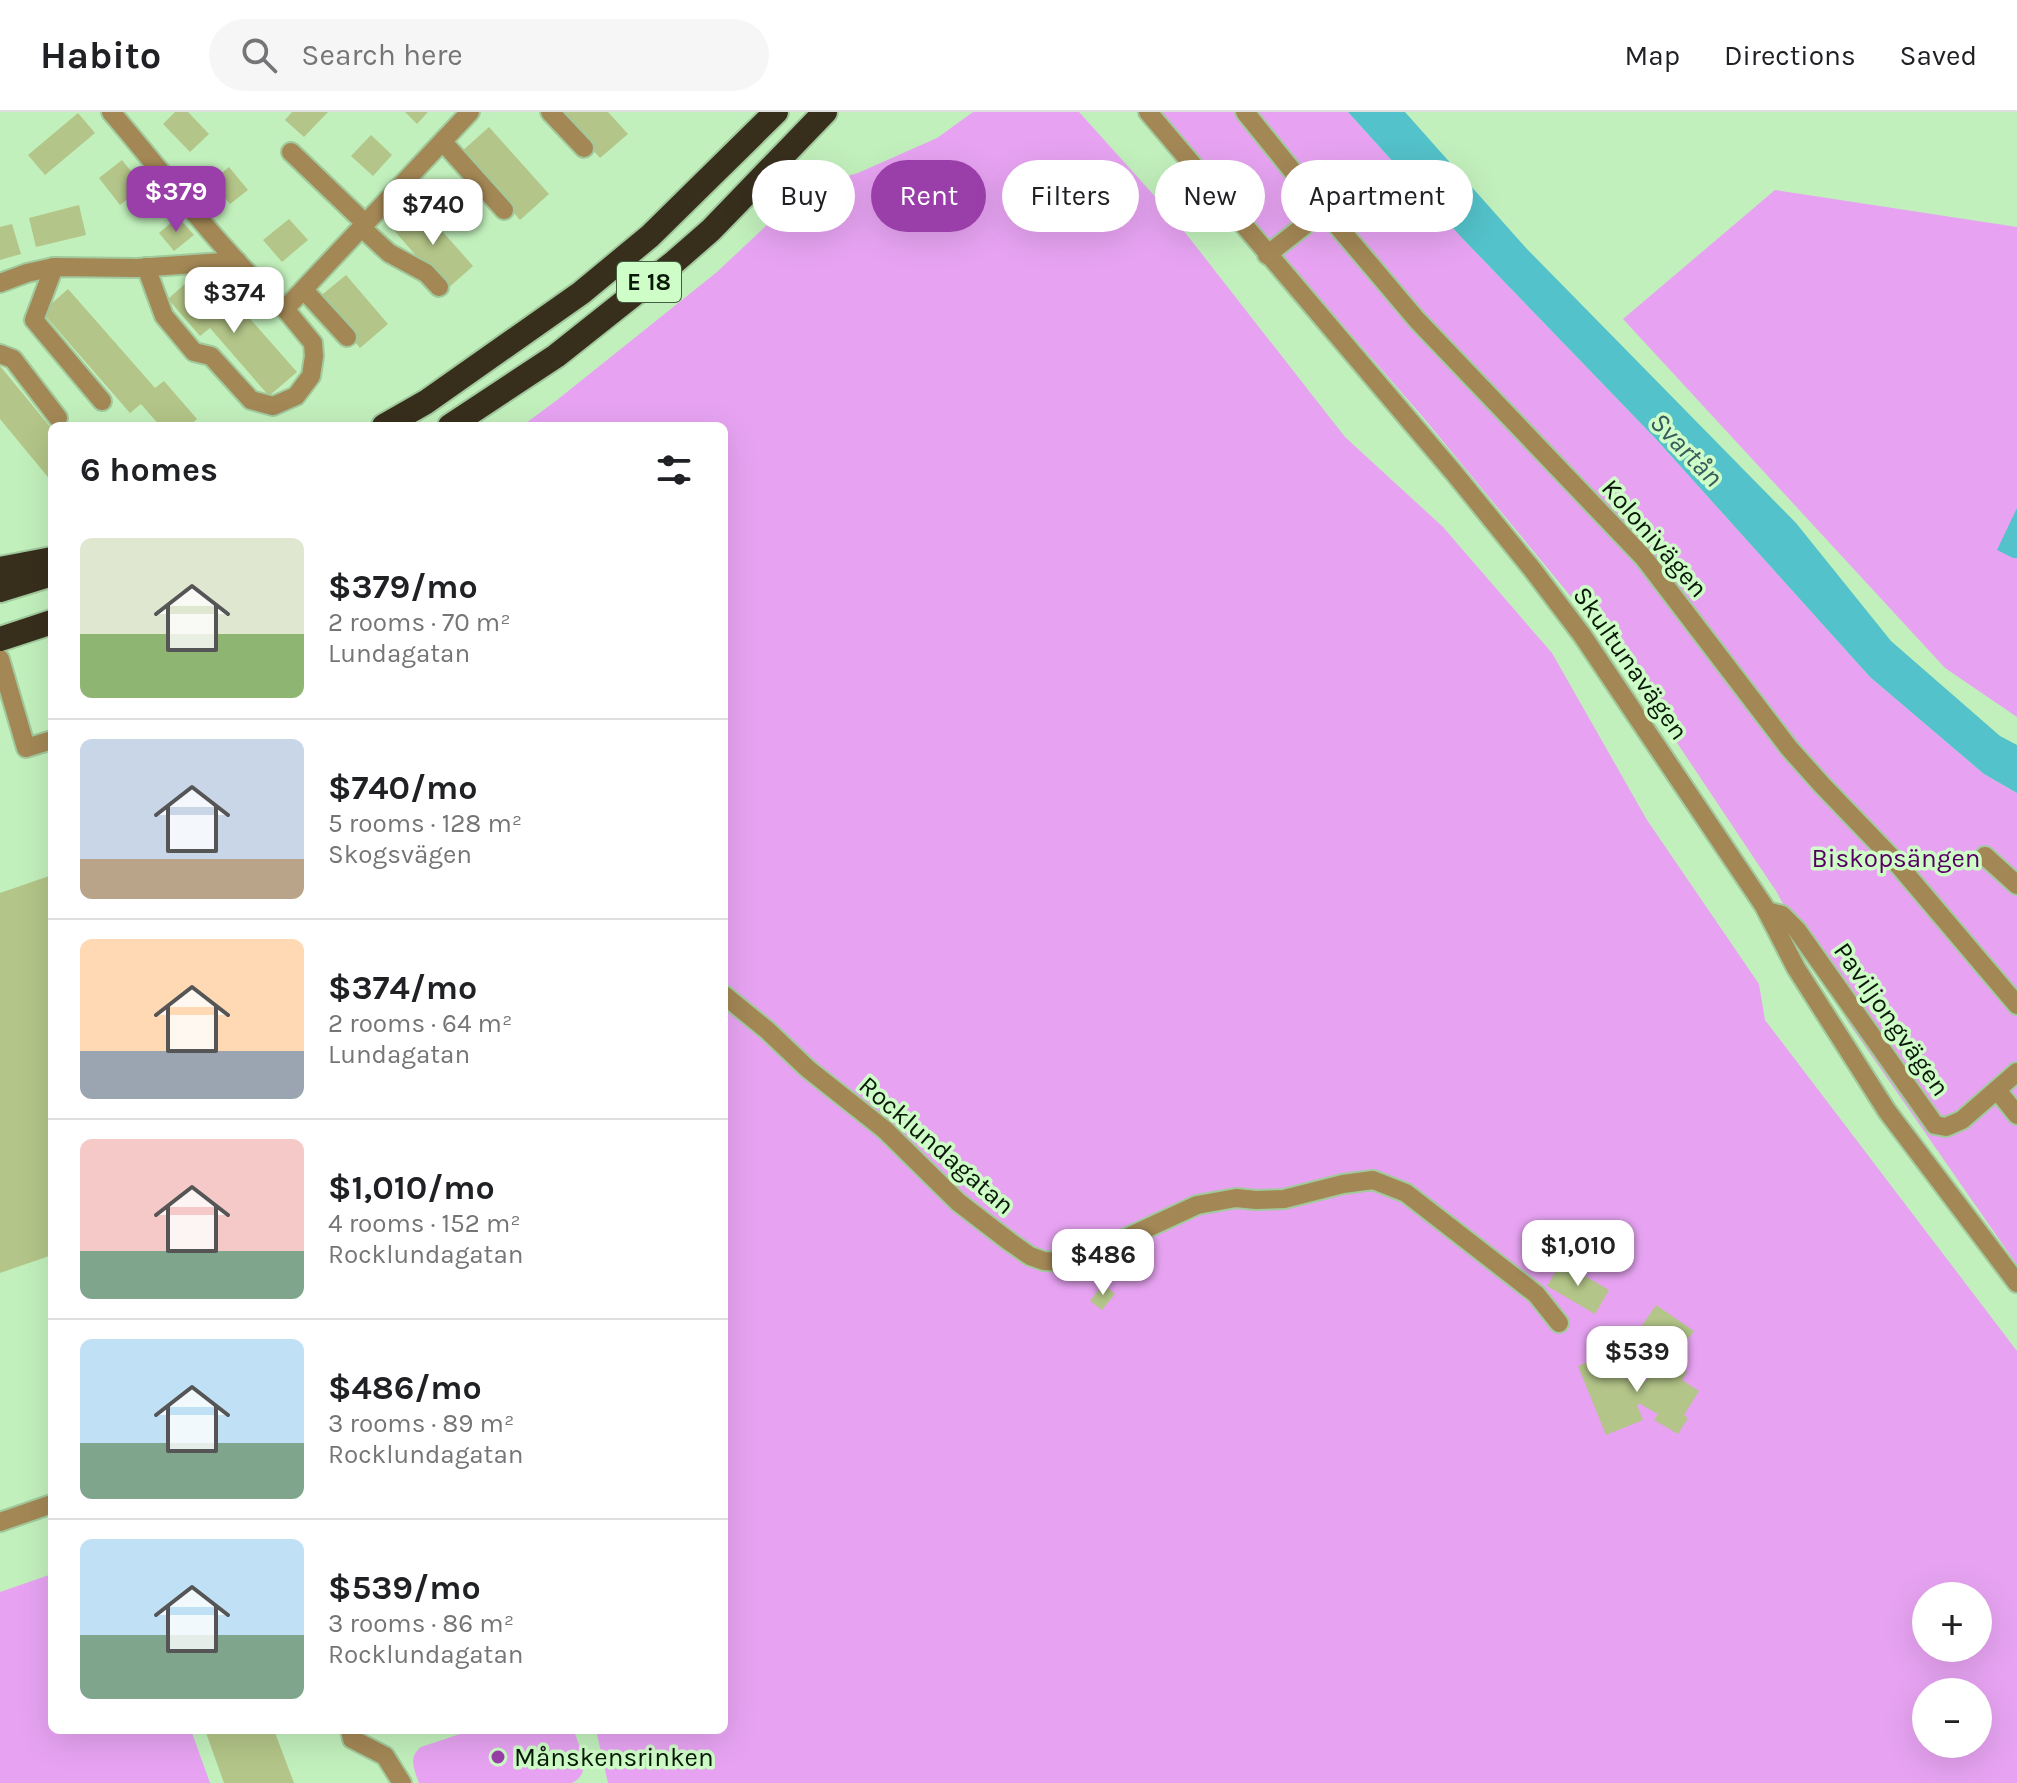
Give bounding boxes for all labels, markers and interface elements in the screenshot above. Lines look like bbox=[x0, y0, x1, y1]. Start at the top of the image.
search box bbox=[209, 19, 769, 91]
text: Habito bbox=[40, 33, 161, 78]
icon: search bbox=[237, 33, 281, 77]
text: Search here bbox=[301, 37, 463, 73]
text: Map bbox=[1625, 39, 1680, 72]
text: Directions bbox=[1724, 39, 1856, 72]
text: Saved bbox=[1900, 39, 1977, 72]
chip: Buy bbox=[752, 160, 855, 232]
chip: Rent bbox=[871, 160, 986, 232]
chip: Filters bbox=[1002, 160, 1139, 232]
chip: New bbox=[1155, 160, 1265, 232]
chip: Apartment bbox=[1281, 160, 1473, 232]
pin: $379 bbox=[129, 166, 223, 234]
text: $379 bbox=[145, 176, 207, 207]
pin: $740 bbox=[386, 179, 480, 247]
text: $740 bbox=[402, 189, 464, 220]
road number: E 18 bbox=[617, 262, 681, 302]
pin: $374 bbox=[187, 267, 281, 335]
text: $374 bbox=[203, 277, 265, 308]
water label: Svartån bbox=[1643, 405, 1730, 493]
icon: filters bbox=[652, 448, 696, 492]
text: 6 homes bbox=[80, 450, 218, 490]
street label: Kolonivägen bbox=[1595, 473, 1714, 604]
text: $379/mo bbox=[328, 567, 478, 607]
icon: home bbox=[144, 570, 240, 666]
street label: Skultunavägen bbox=[1566, 581, 1695, 746]
text: 2 rooms · 70 m² bbox=[328, 607, 511, 638]
text: Lundagatan bbox=[328, 638, 470, 669]
text: $740/mo bbox=[328, 768, 478, 808]
icon: home bbox=[144, 771, 240, 867]
text: 5 rooms · 128 m² bbox=[328, 808, 522, 839]
text: Skogsvägen bbox=[328, 839, 472, 870]
park label: Biskopsängen bbox=[1811, 843, 1981, 874]
street label: Paviljongvägen bbox=[1827, 936, 1956, 1102]
text: $374/mo bbox=[328, 968, 477, 1008]
icon: home bbox=[144, 971, 240, 1067]
text: 2 rooms · 64 m² bbox=[328, 1008, 512, 1039]
text: Lundagatan bbox=[328, 1039, 470, 1070]
street label: Rocklundagatan bbox=[853, 1070, 1021, 1221]
text: $1,010/mo bbox=[328, 1168, 495, 1208]
icon: home bbox=[144, 1171, 240, 1267]
text: 4 rooms · 152 m² bbox=[328, 1208, 521, 1239]
pin: $1,010 bbox=[1513, 1220, 1643, 1288]
pin: $486 bbox=[1056, 1229, 1150, 1297]
text: $1,010 bbox=[1540, 1230, 1616, 1261]
text: Rocklundagatan bbox=[328, 1239, 523, 1270]
text: $486 bbox=[1070, 1239, 1136, 1270]
pin: $539 bbox=[1590, 1326, 1684, 1394]
text: $539 bbox=[1604, 1336, 1670, 1367]
text: $486/mo bbox=[328, 1368, 482, 1408]
icon: home bbox=[144, 1371, 240, 1467]
text: 3 rooms · 89 m² bbox=[328, 1408, 514, 1439]
text: Rocklundagatan bbox=[328, 1439, 523, 1470]
text: $539/mo bbox=[328, 1568, 481, 1608]
icon: home bbox=[144, 1571, 240, 1667]
map controls bbox=[1912, 1582, 1992, 1758]
button: + bbox=[1912, 1582, 1992, 1662]
text: 3 rooms · 86 m² bbox=[328, 1608, 514, 1639]
text: Rocklundagatan bbox=[328, 1639, 523, 1670]
button: − bbox=[1912, 1678, 1992, 1758]
place label: Månskensrinken bbox=[514, 1742, 714, 1773]
marker: Månskensrinken bbox=[489, 1748, 507, 1766]

